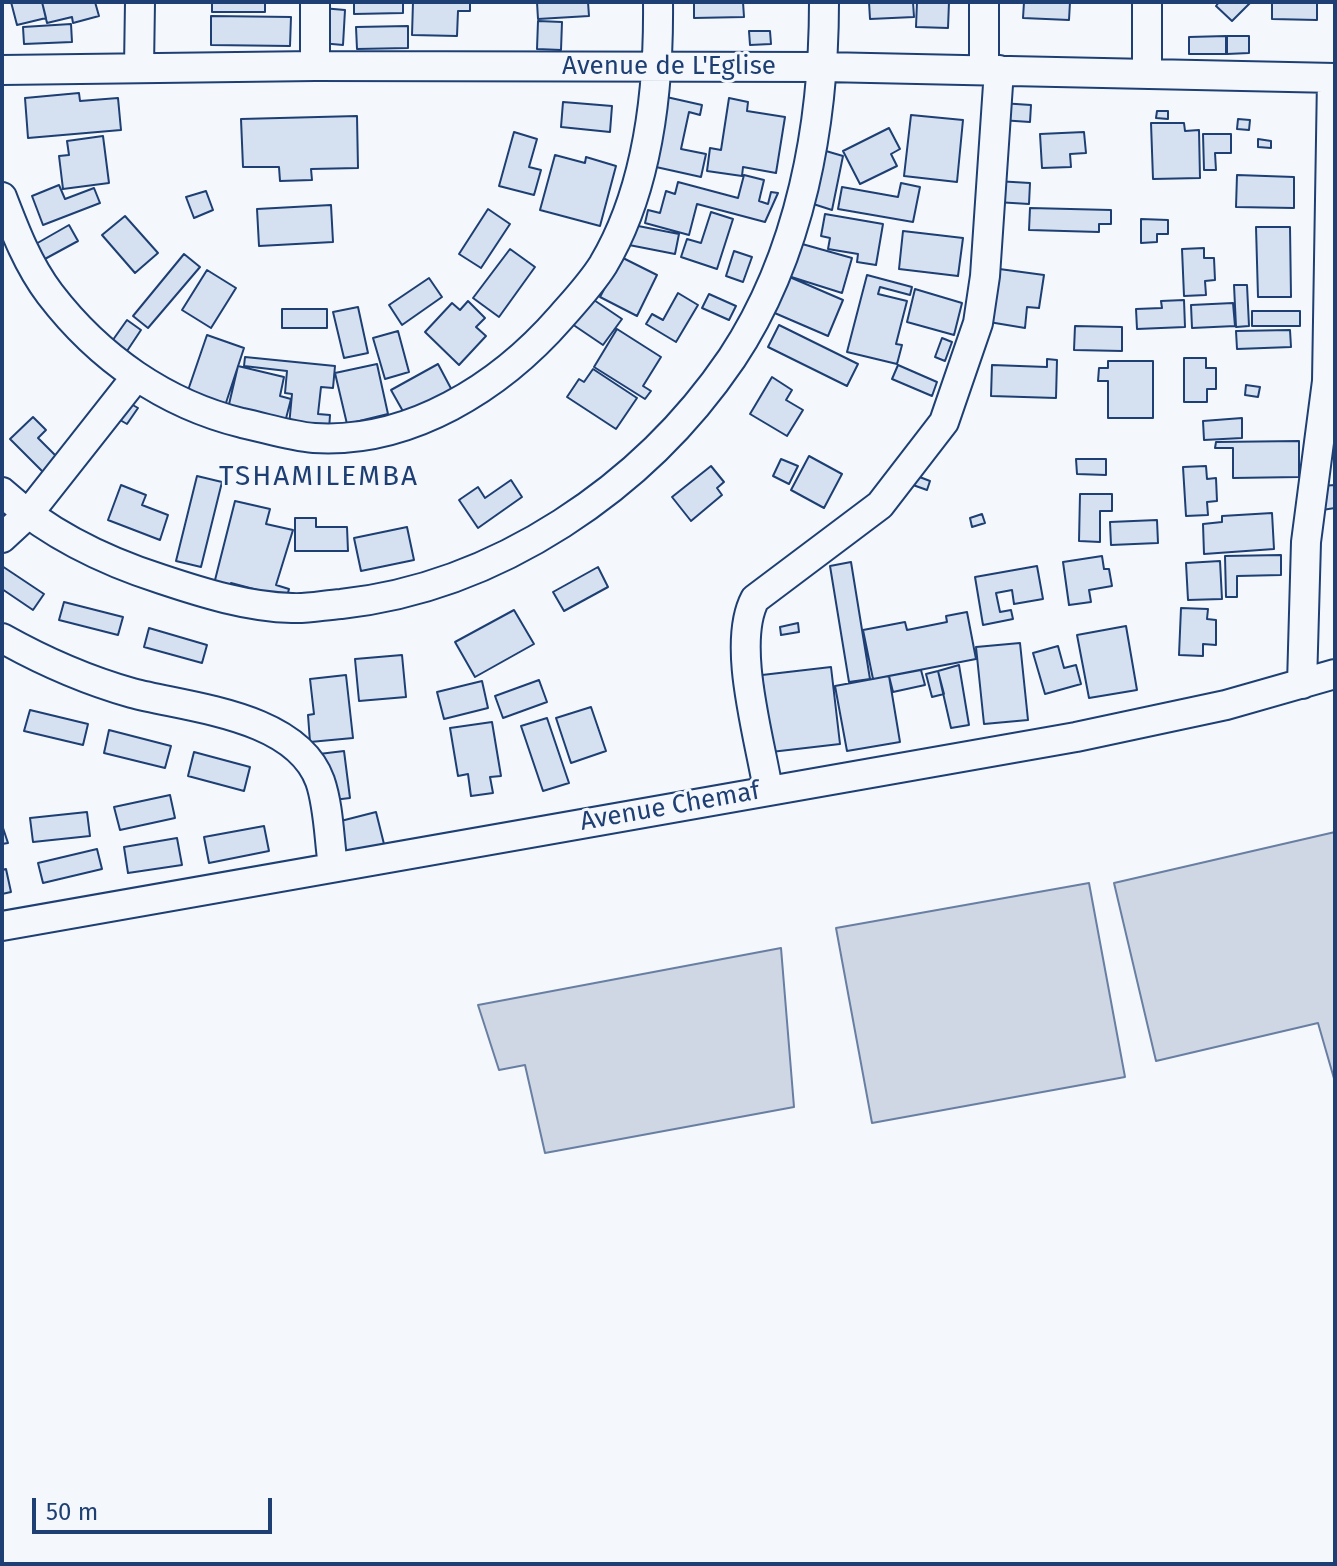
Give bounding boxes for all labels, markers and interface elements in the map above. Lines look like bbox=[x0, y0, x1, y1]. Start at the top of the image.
street label: Avenue de L'Eglise bbox=[562, 51, 776, 83]
district label: TSHAMILEMBA bbox=[219, 460, 419, 494]
street label: Avenue Chemaf bbox=[578, 776, 762, 838]
scale bar bbox=[36, 1482, 276, 1532]
text: 50 m bbox=[46, 1498, 98, 1526]

